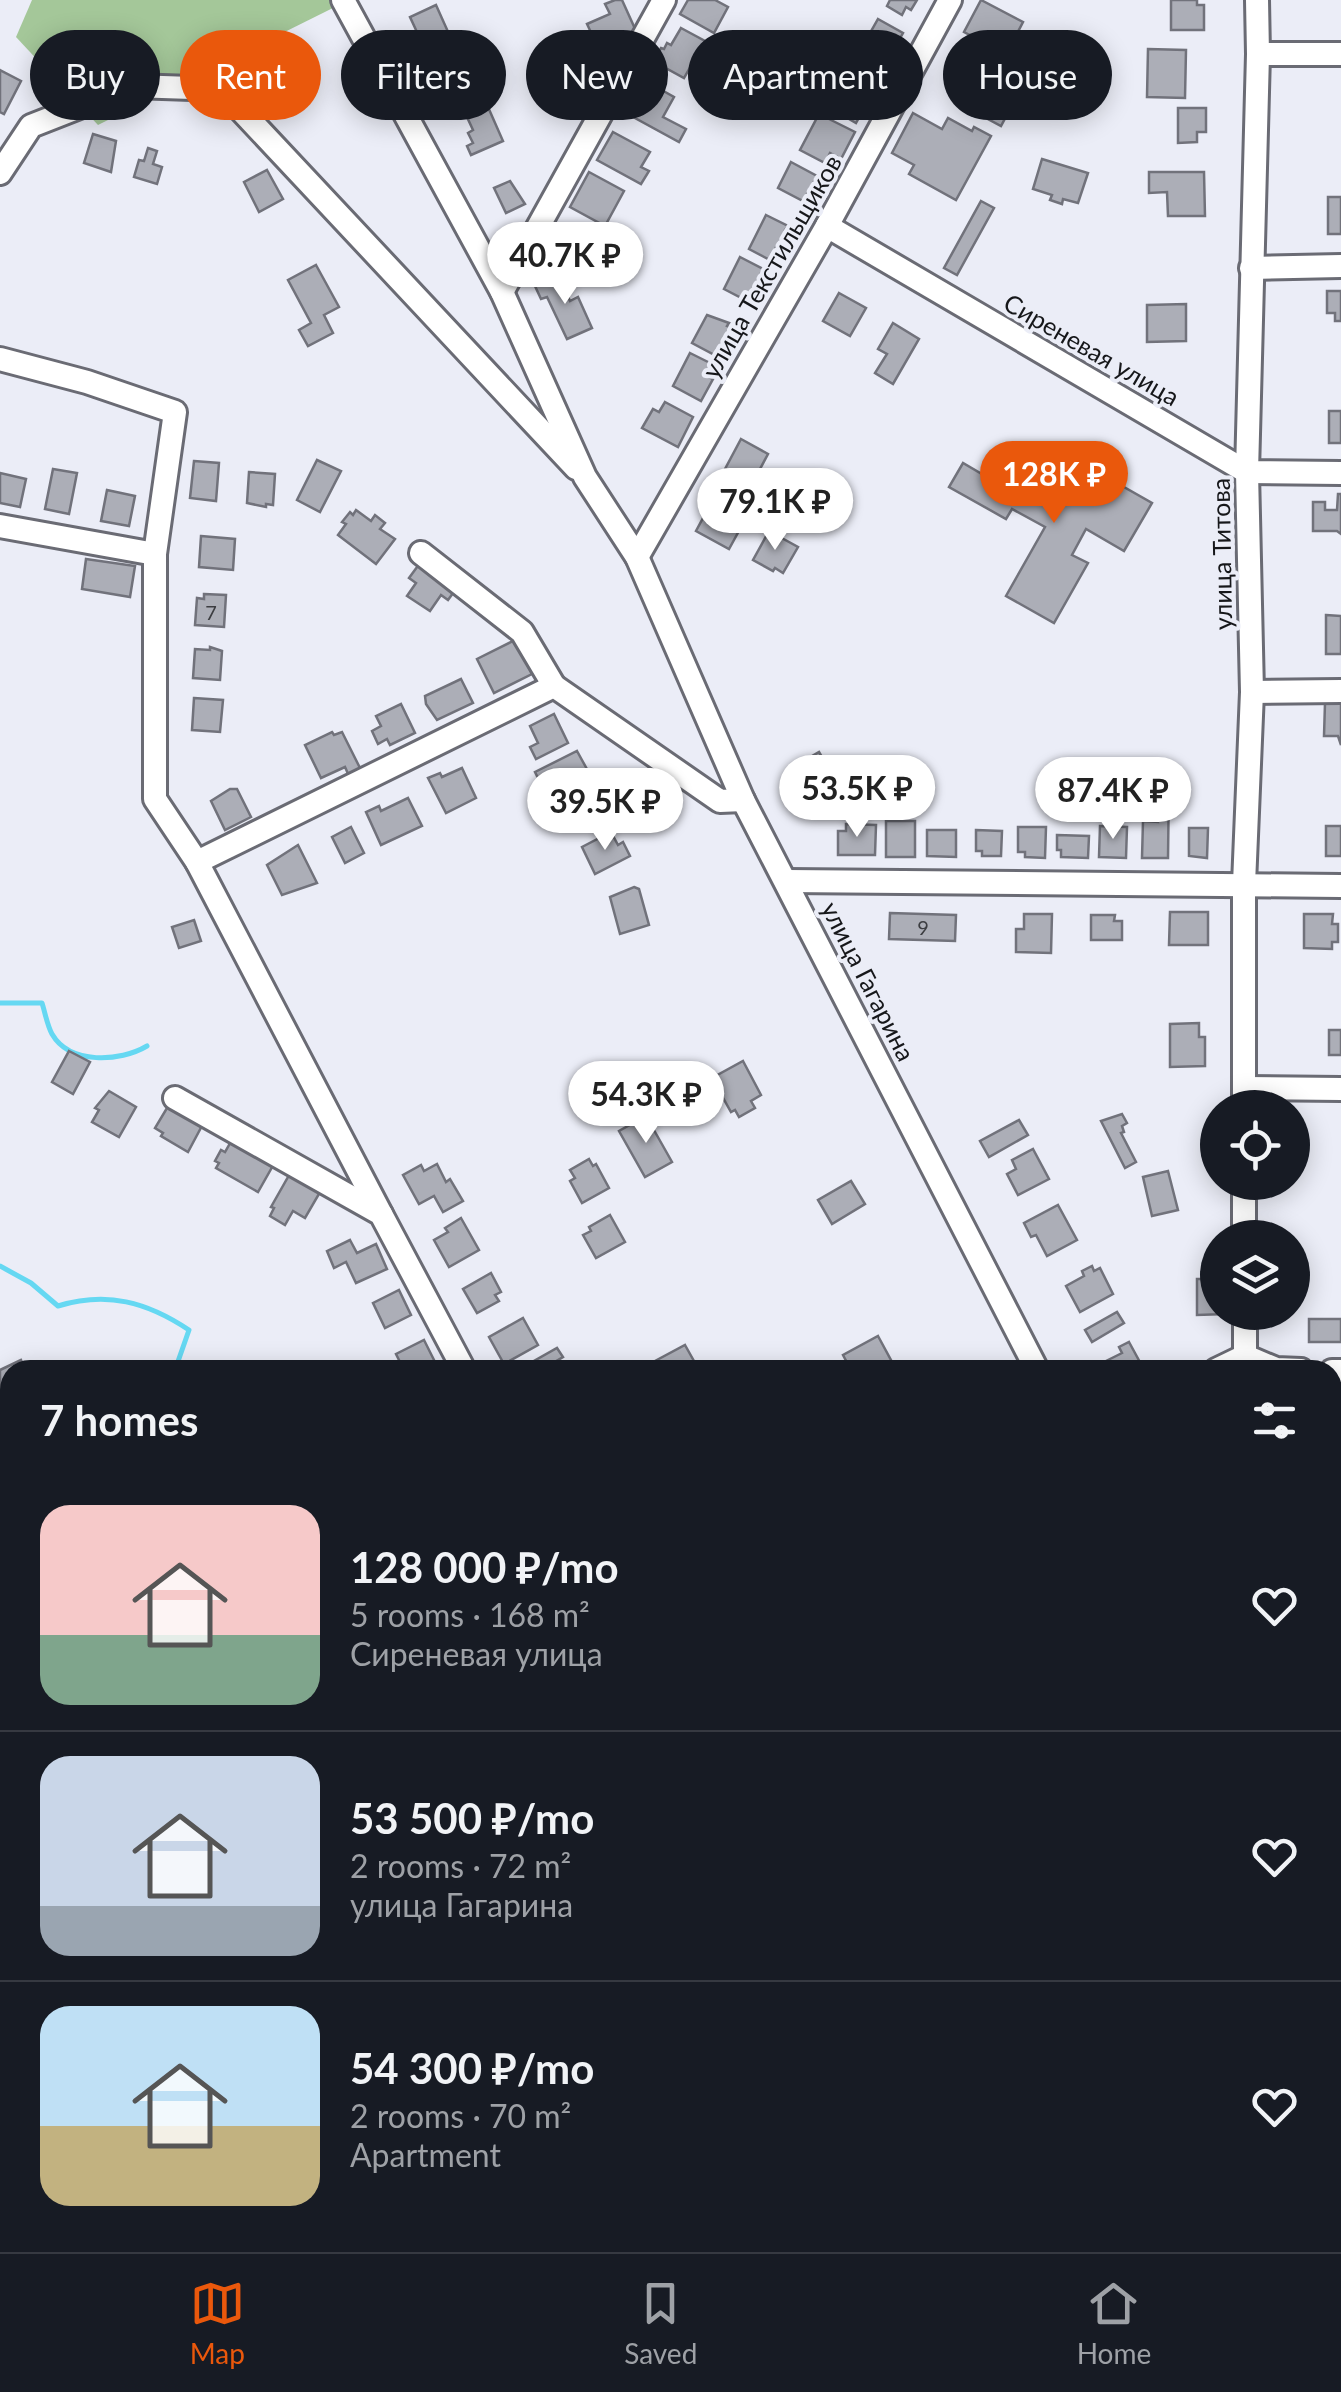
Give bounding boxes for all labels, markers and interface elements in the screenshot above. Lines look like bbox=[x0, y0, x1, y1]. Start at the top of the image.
chip: Buy bbox=[30, 30, 160, 120]
chip: Rent bbox=[180, 30, 321, 120]
chip: Filters bbox=[341, 30, 506, 120]
chip: New bbox=[526, 30, 668, 120]
chip: Apartment bbox=[688, 30, 923, 120]
chip: House bbox=[943, 30, 1112, 120]
street label: улица Текстильщиков bbox=[695, 149, 847, 383]
pin: 40.7K ₽ bbox=[473, 222, 657, 307]
text: 40.7K ₽ bbox=[509, 235, 621, 274]
street label: Сиреневая улица bbox=[999, 287, 1185, 411]
pin: 128K ₽ bbox=[973, 441, 1135, 526]
text: 128K ₽ bbox=[1002, 454, 1106, 493]
pin: 79.1K ₽ bbox=[683, 468, 867, 553]
street label: улица Титова bbox=[1205, 478, 1237, 630]
text: 79.1K ₽ bbox=[719, 481, 831, 520]
house number: 7 bbox=[205, 600, 217, 624]
pin: 53.5K ₽ bbox=[765, 755, 949, 840]
pin: 87.4K ₽ bbox=[1021, 757, 1205, 842]
pin: 39.5K ₽ bbox=[513, 768, 697, 853]
text: 53.5K ₽ bbox=[801, 768, 913, 807]
text: 87.4K ₽ bbox=[1057, 770, 1169, 809]
text: 39.5K ₽ bbox=[549, 781, 661, 820]
street label: улица Гагарина bbox=[816, 897, 922, 1065]
house number: 9 bbox=[917, 915, 929, 939]
pin: 54.3K ₽ bbox=[554, 1061, 738, 1146]
text: 54.3K ₽ bbox=[590, 1074, 702, 1113]
map controls bbox=[1200, 1090, 1310, 1330]
button: locate bbox=[1200, 1090, 1310, 1200]
button: layers bbox=[1200, 1220, 1310, 1330]
icon: filters bbox=[1247, 1393, 1302, 1448]
text: 7 homes bbox=[40, 1395, 198, 1445]
text: 128 000 ₽/mo bbox=[350, 1542, 619, 1592]
icon: home bbox=[120, 1545, 240, 1665]
icon: heart bbox=[1247, 1578, 1302, 1633]
text: 5 rooms · 168 m² bbox=[350, 1595, 590, 1634]
text: Сиреневая улица bbox=[350, 1634, 603, 1673]
text: 53 500 ₽/mo bbox=[350, 1793, 594, 1843]
icon: home bbox=[120, 1796, 240, 1916]
icon: heart bbox=[1247, 1829, 1302, 1884]
text: 2 rooms · 72 m² bbox=[350, 1846, 571, 1885]
text: улица Гагарина bbox=[350, 1885, 573, 1924]
text: 54 300 ₽/mo bbox=[350, 2043, 594, 2093]
icon: home bbox=[120, 2046, 240, 2166]
icon: heart bbox=[1247, 2079, 1302, 2134]
text: 2 rooms · 70 m² bbox=[350, 2096, 571, 2135]
text: Apartment bbox=[350, 2135, 501, 2174]
tab: Map bbox=[190, 2276, 245, 2370]
tab: Saved bbox=[624, 2276, 697, 2370]
tab: Home bbox=[1077, 2276, 1151, 2370]

